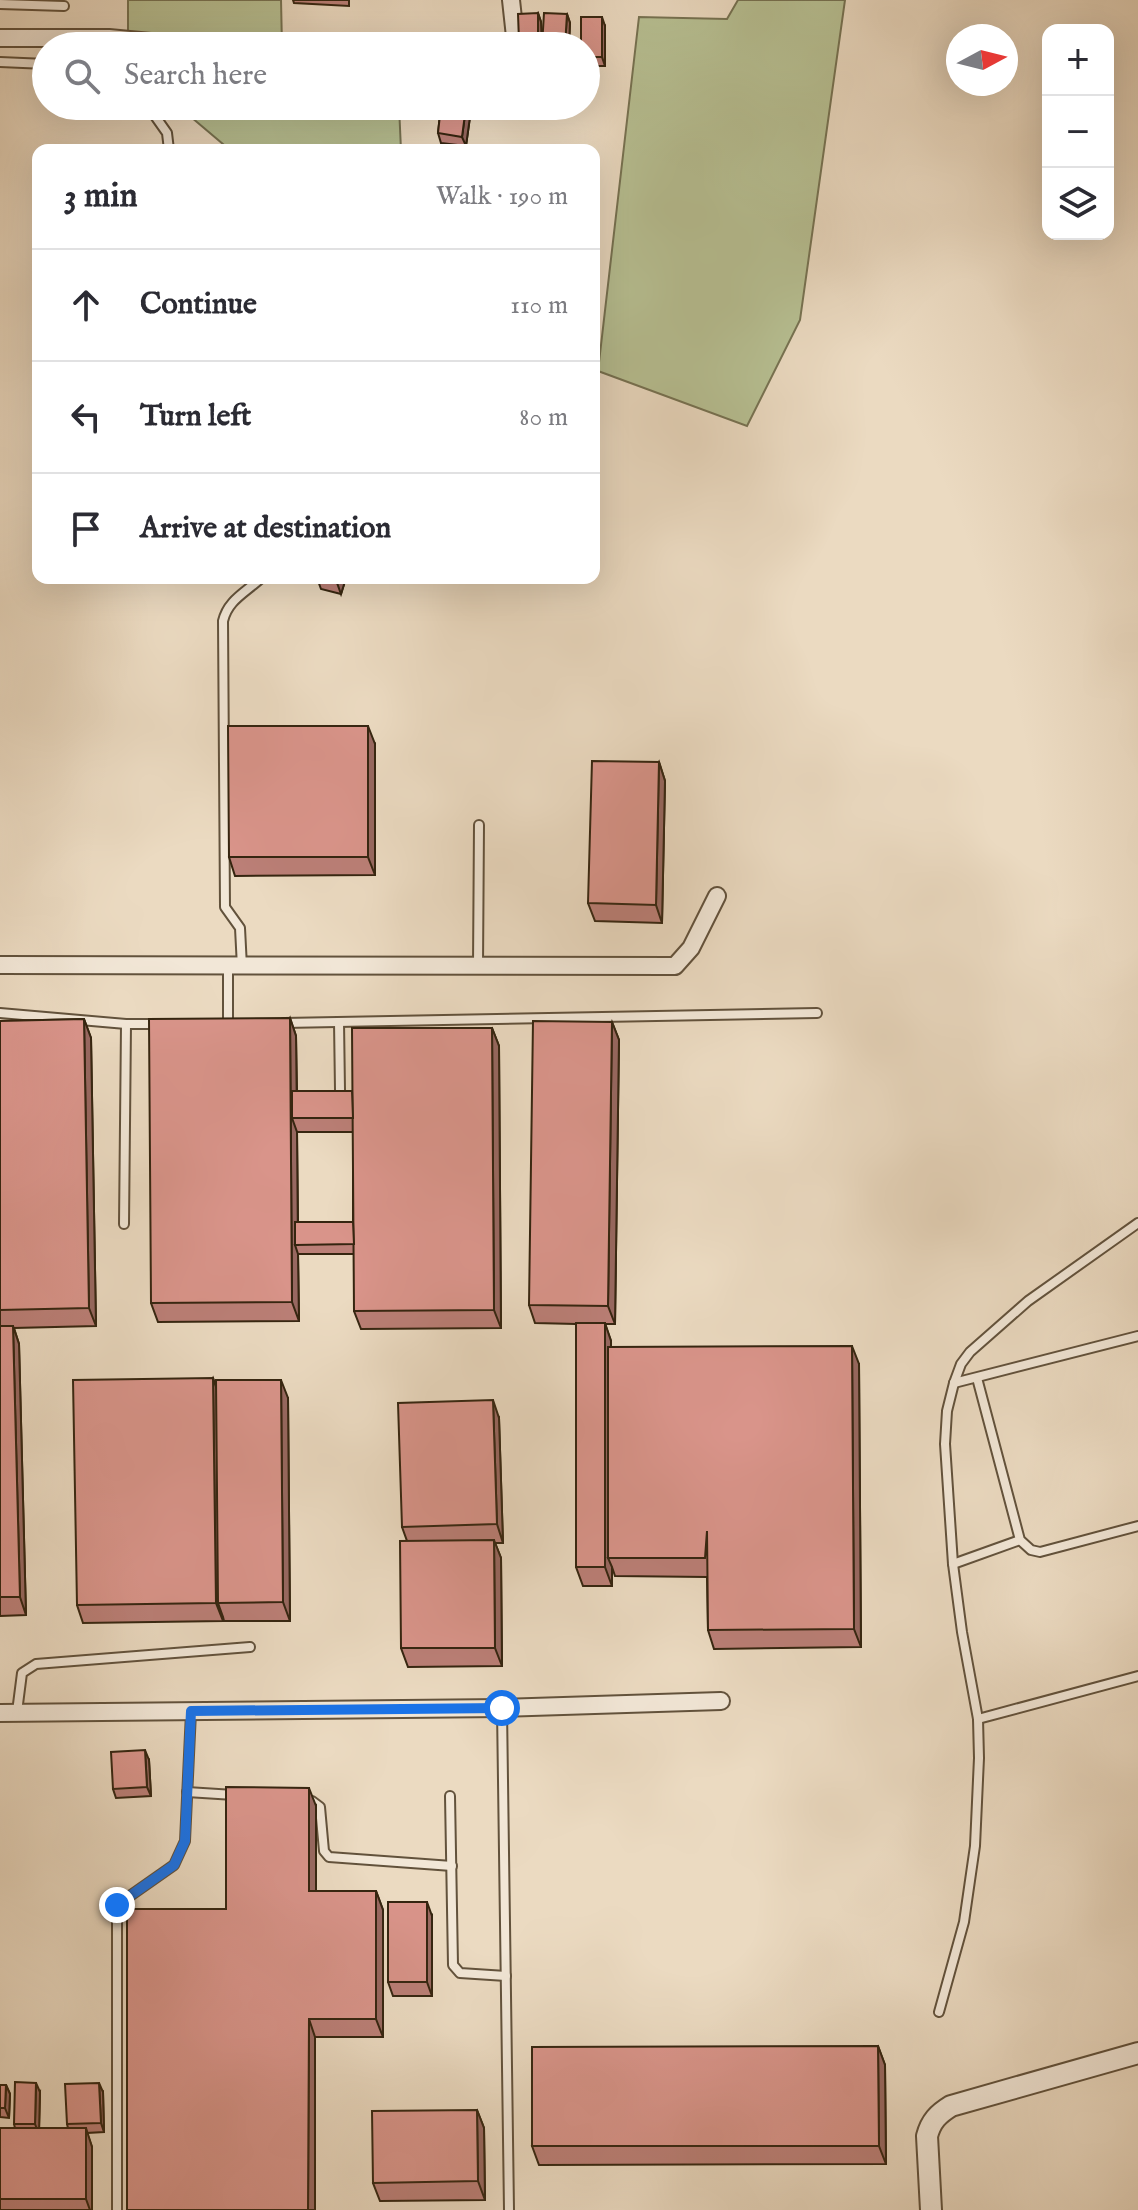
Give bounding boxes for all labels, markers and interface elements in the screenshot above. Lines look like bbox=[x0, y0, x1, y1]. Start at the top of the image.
north arrow bbox=[946, 24, 1018, 96]
map controls bbox=[1042, 24, 1114, 240]
button: + bbox=[1042, 24, 1114, 96]
search box bbox=[32, 32, 600, 120]
icon: search bbox=[60, 54, 104, 98]
text: Search here bbox=[124, 57, 267, 95]
button: − bbox=[1042, 96, 1114, 168]
button: layers bbox=[1042, 168, 1114, 240]
text: 3 min bbox=[64, 175, 138, 218]
text: Walk · 190 m bbox=[436, 180, 568, 213]
icon: ahead bbox=[64, 283, 108, 327]
text: Continue bbox=[140, 286, 257, 324]
text: 110 m bbox=[510, 289, 568, 322]
icon: left bbox=[64, 395, 108, 439]
text: Turn left bbox=[140, 398, 251, 436]
text: 80 m bbox=[519, 401, 568, 434]
icon: arrive bbox=[64, 507, 108, 551]
text: Arrive at destination bbox=[140, 510, 391, 548]
route start bbox=[484, 1690, 520, 1726]
route end bbox=[99, 1887, 135, 1923]

